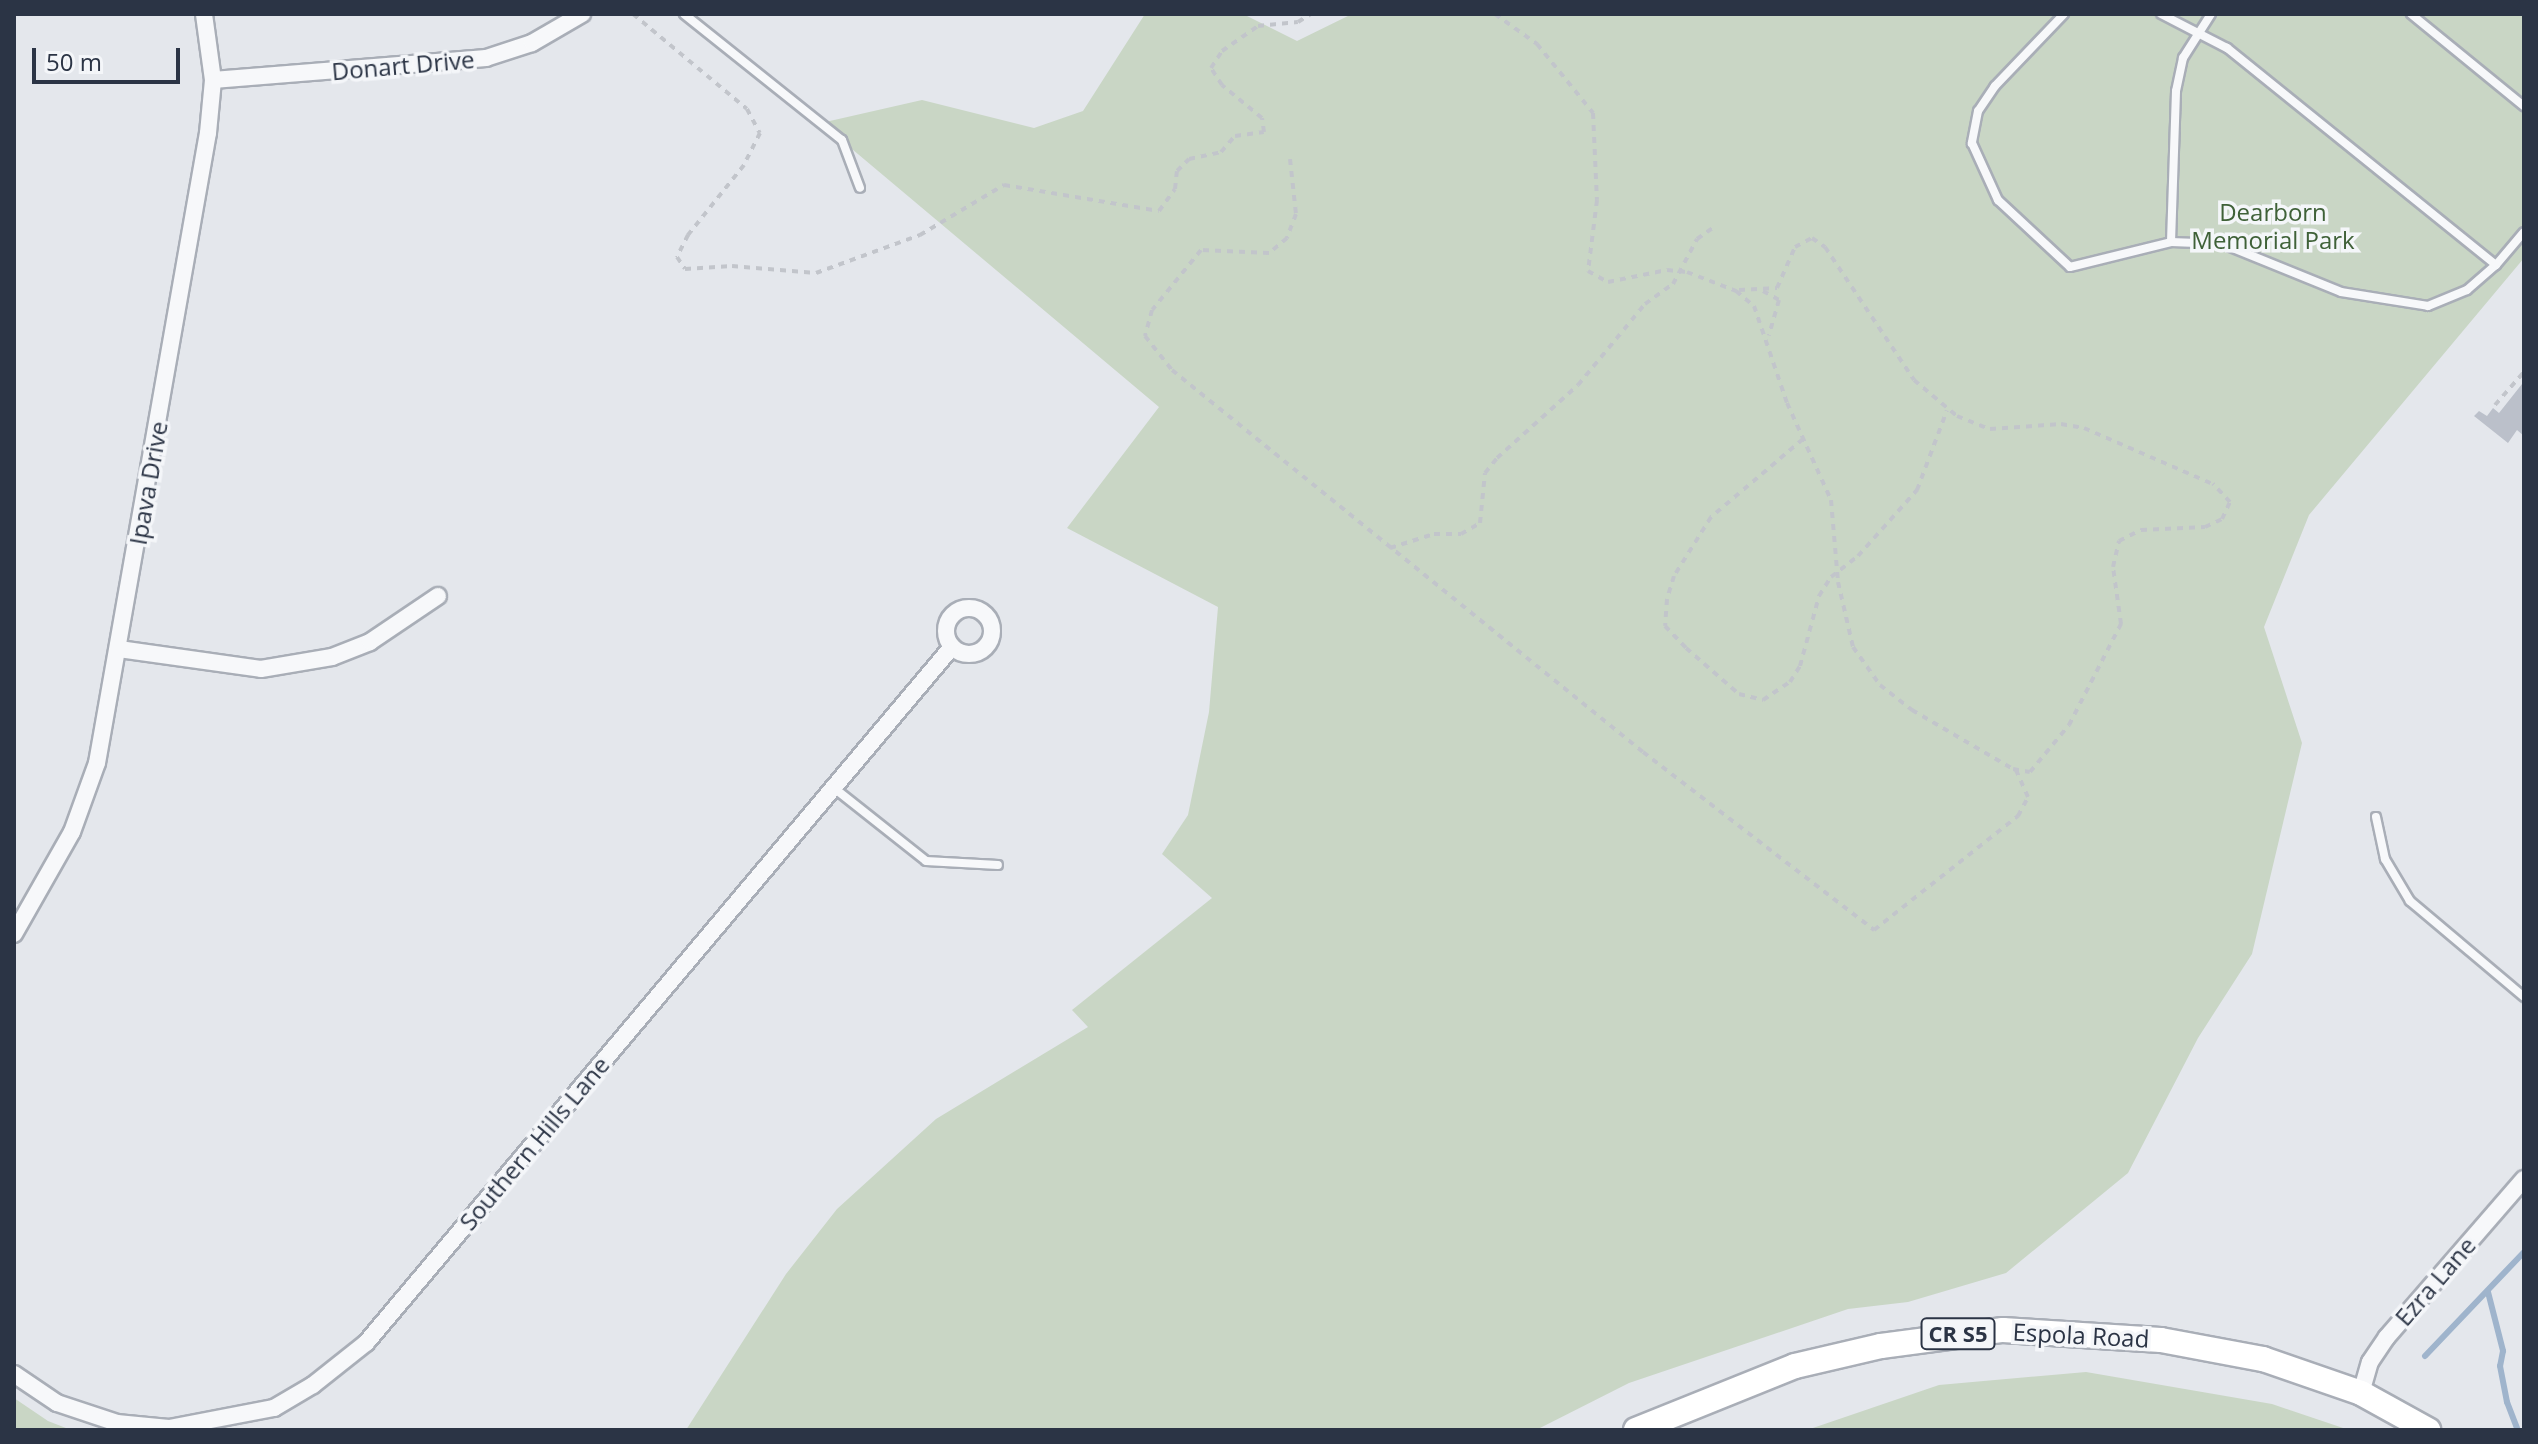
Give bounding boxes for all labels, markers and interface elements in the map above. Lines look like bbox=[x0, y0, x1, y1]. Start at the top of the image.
scale bar bbox=[36, 32, 184, 82]
street label: Donart Drive bbox=[330, 44, 476, 86]
text: 50 m bbox=[46, 45, 102, 78]
park label: Dearborn Memorial Park bbox=[2191, 198, 2355, 254]
street label: Ipava Drive bbox=[123, 419, 173, 547]
street label: Southern Hills Lane bbox=[453, 1050, 615, 1236]
street label: Ezra Lane bbox=[2389, 1231, 2481, 1331]
road number: CR S5 bbox=[1920, 1316, 1996, 1352]
street label: Espola Road bbox=[2012, 1317, 2150, 1353]

